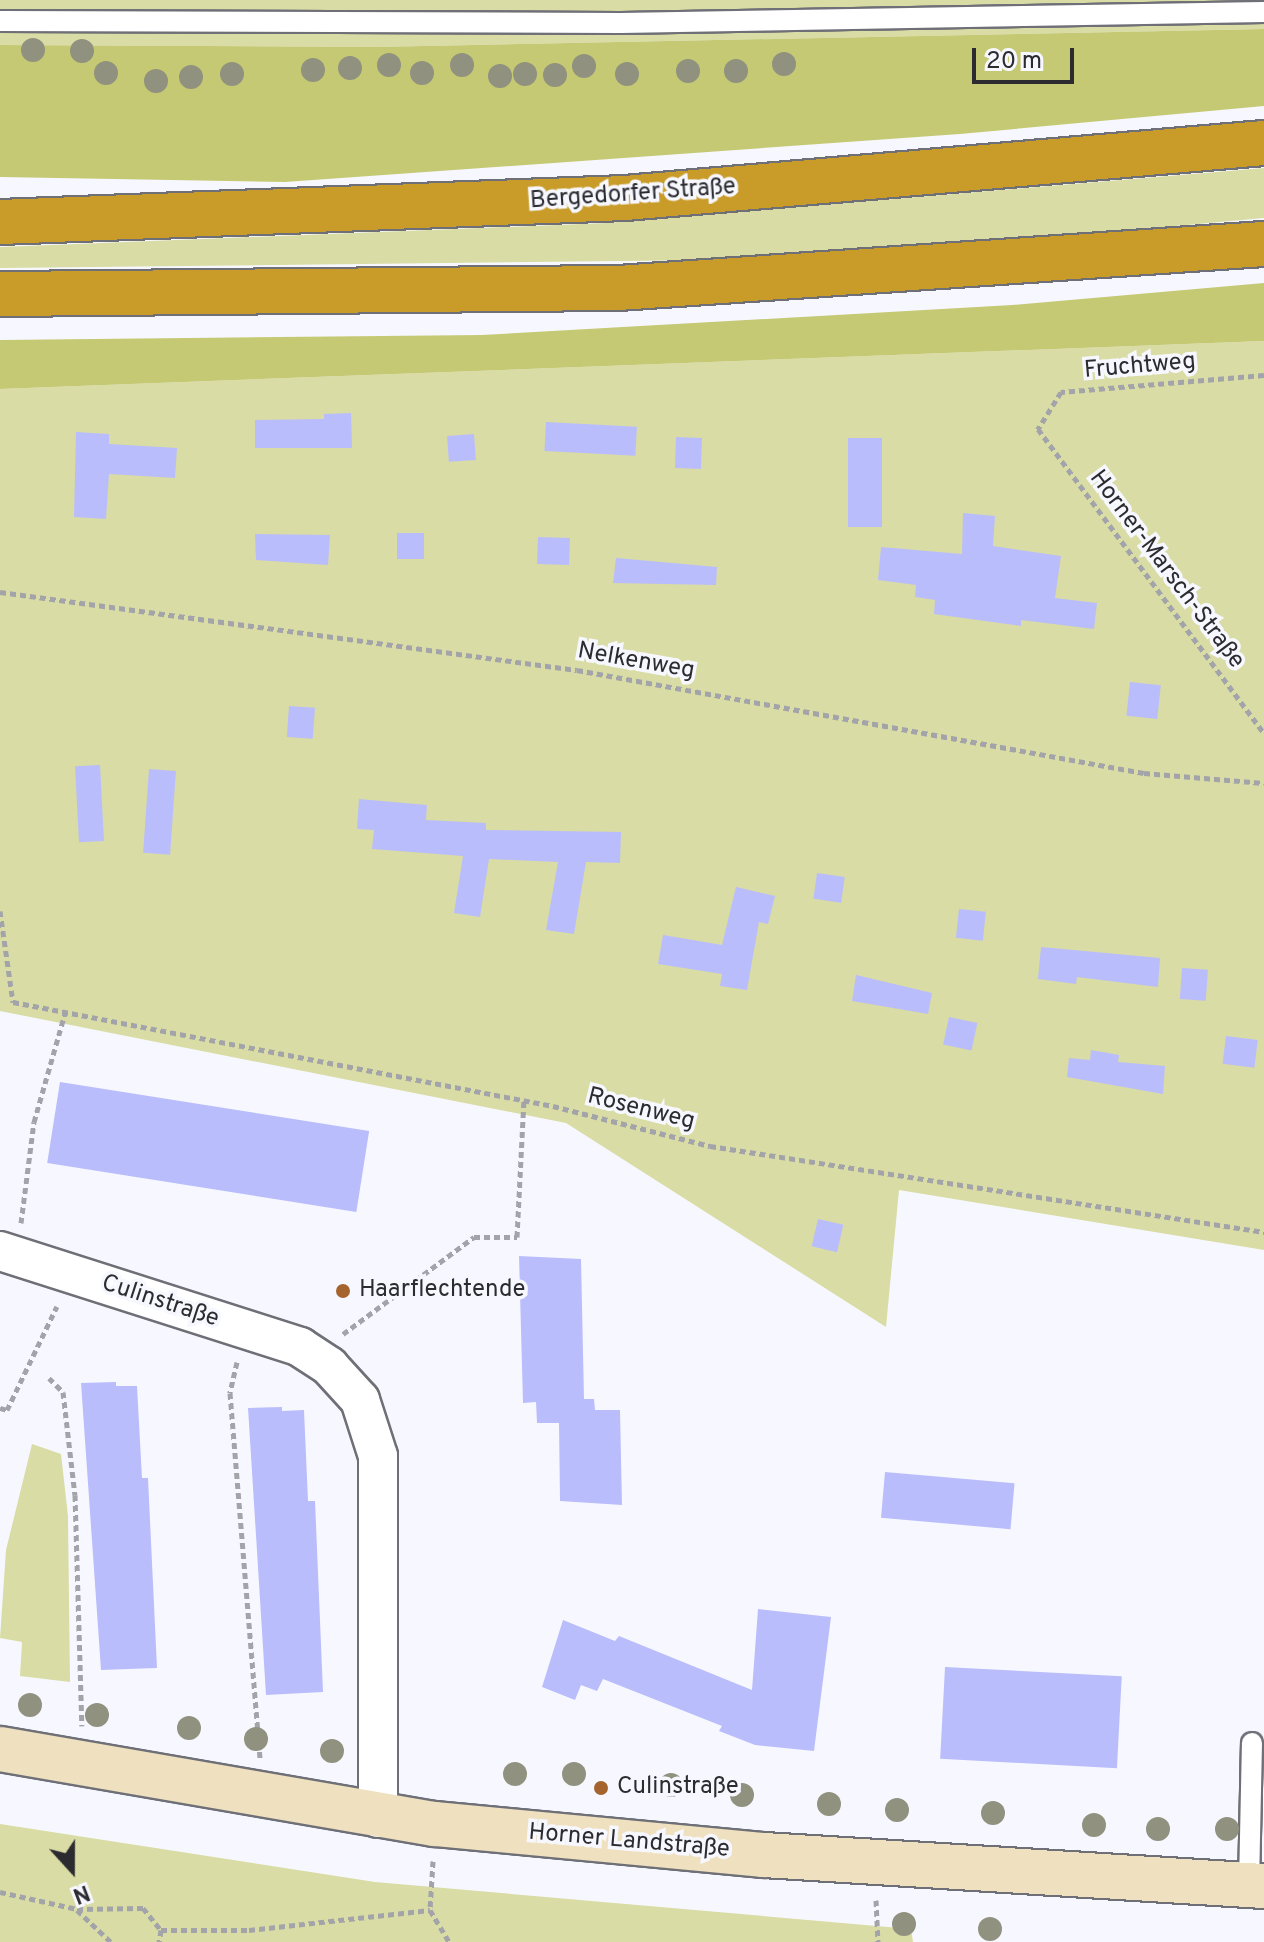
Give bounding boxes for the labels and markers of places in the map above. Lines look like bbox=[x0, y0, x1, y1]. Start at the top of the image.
place label: Haarflechtende bbox=[359, 1277, 525, 1305]
marker: Haarflechtende bbox=[334, 1282, 352, 1300]
place label: Culinstraße bbox=[617, 1774, 739, 1802]
marker: Culinstraße bbox=[592, 1779, 610, 1797]

